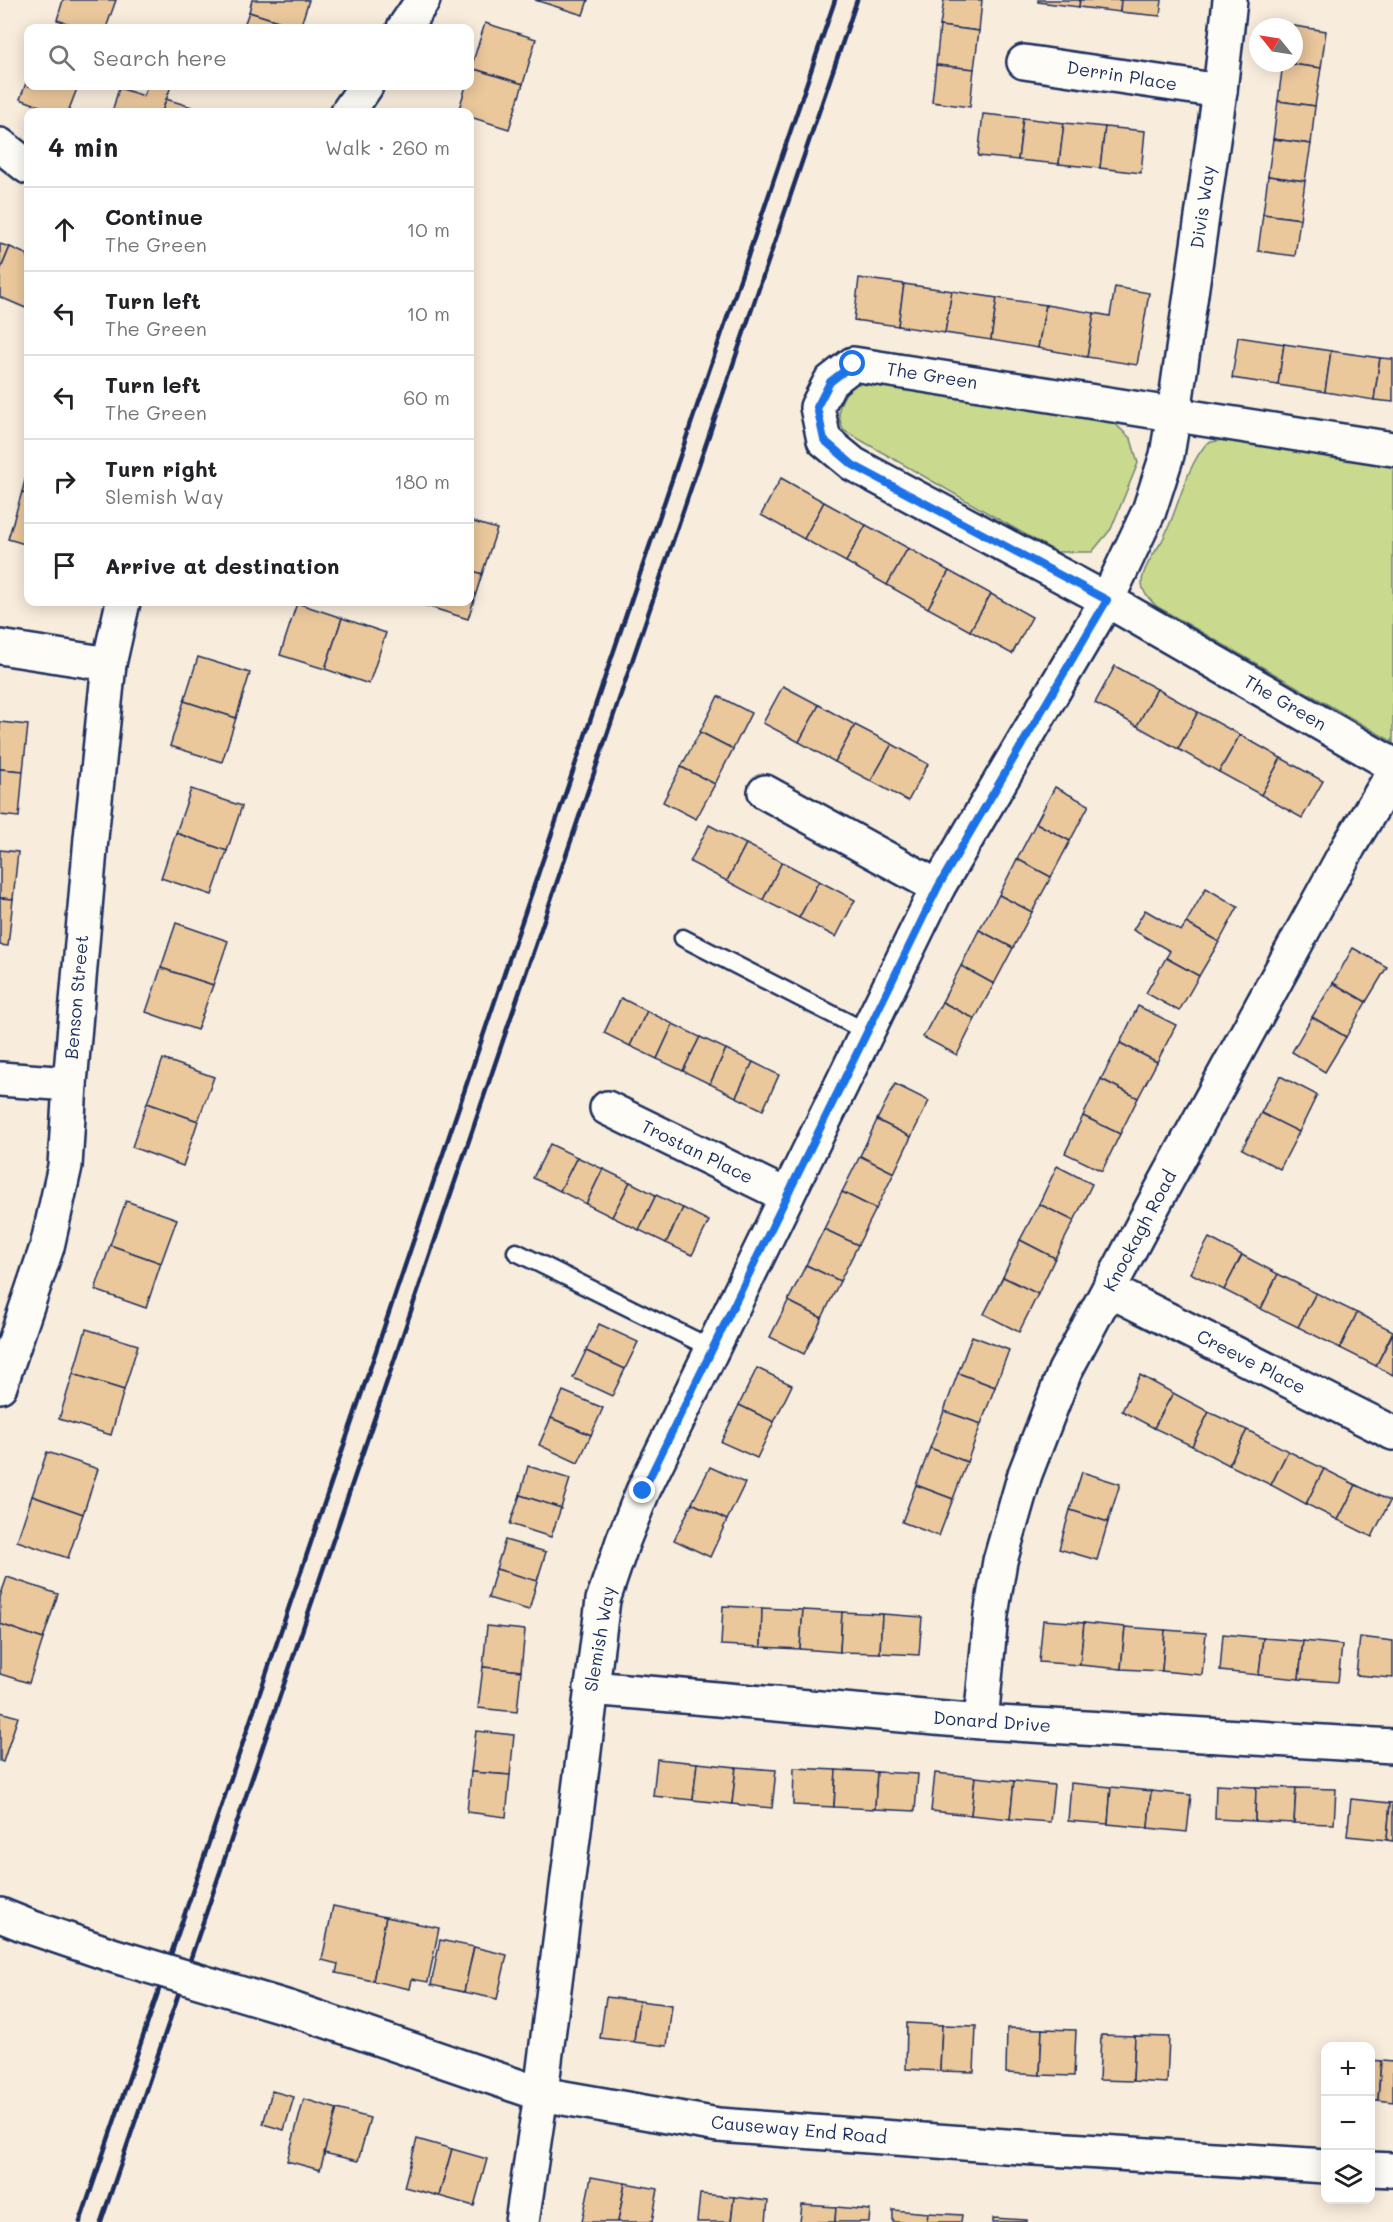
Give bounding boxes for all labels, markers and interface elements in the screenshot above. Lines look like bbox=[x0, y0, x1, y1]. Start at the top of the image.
north arrow bbox=[1249, 18, 1303, 72]
search box bbox=[24, 24, 474, 90]
icon: search bbox=[45, 41, 78, 74]
text: Search here bbox=[93, 43, 227, 72]
street label: Derrin Place bbox=[1065, 54, 1179, 96]
text: 4 min bbox=[48, 130, 118, 164]
text: Walk · 260 m bbox=[325, 134, 450, 160]
street label: Divis Way bbox=[1184, 164, 1220, 250]
text: Continue bbox=[105, 202, 203, 231]
icon: ahead bbox=[48, 213, 81, 246]
text: 10 m bbox=[406, 216, 450, 242]
text: The Green bbox=[105, 231, 207, 257]
text: Turn left bbox=[105, 286, 201, 315]
icon: left bbox=[48, 297, 81, 330]
text: 10 m bbox=[406, 300, 450, 326]
text: The Green bbox=[105, 315, 207, 341]
route start bbox=[839, 350, 865, 376]
street label: The Green bbox=[885, 356, 979, 394]
text: Turn left bbox=[105, 370, 201, 399]
icon: left bbox=[48, 381, 81, 414]
text: 60 m bbox=[403, 384, 450, 410]
text: The Green bbox=[105, 399, 207, 425]
text: Turn right bbox=[105, 454, 217, 483]
icon: right bbox=[48, 465, 81, 498]
text: 180 m bbox=[394, 468, 450, 494]
text: Slemish Way bbox=[105, 483, 224, 509]
icon: arrive bbox=[48, 549, 81, 582]
text: Arrive at destination bbox=[105, 551, 340, 580]
street label: The Green bbox=[1240, 669, 1331, 735]
street label: Benson Street bbox=[59, 934, 93, 1060]
street label: Trostan Place bbox=[637, 1114, 757, 1189]
street label: Knockagh Road bbox=[1097, 1166, 1181, 1295]
street label: Creeve Place bbox=[1193, 1323, 1310, 1399]
route end bbox=[629, 1477, 655, 1503]
street label: Slemish Way bbox=[578, 1584, 620, 1693]
street label: Donard Drive bbox=[932, 1705, 1052, 1737]
map controls bbox=[1321, 2042, 1375, 2204]
button: + bbox=[1321, 2042, 1375, 2096]
button: − bbox=[1321, 2096, 1375, 2150]
street label: Causeway End Road bbox=[710, 2109, 888, 2149]
button: layers bbox=[1321, 2150, 1375, 2204]

